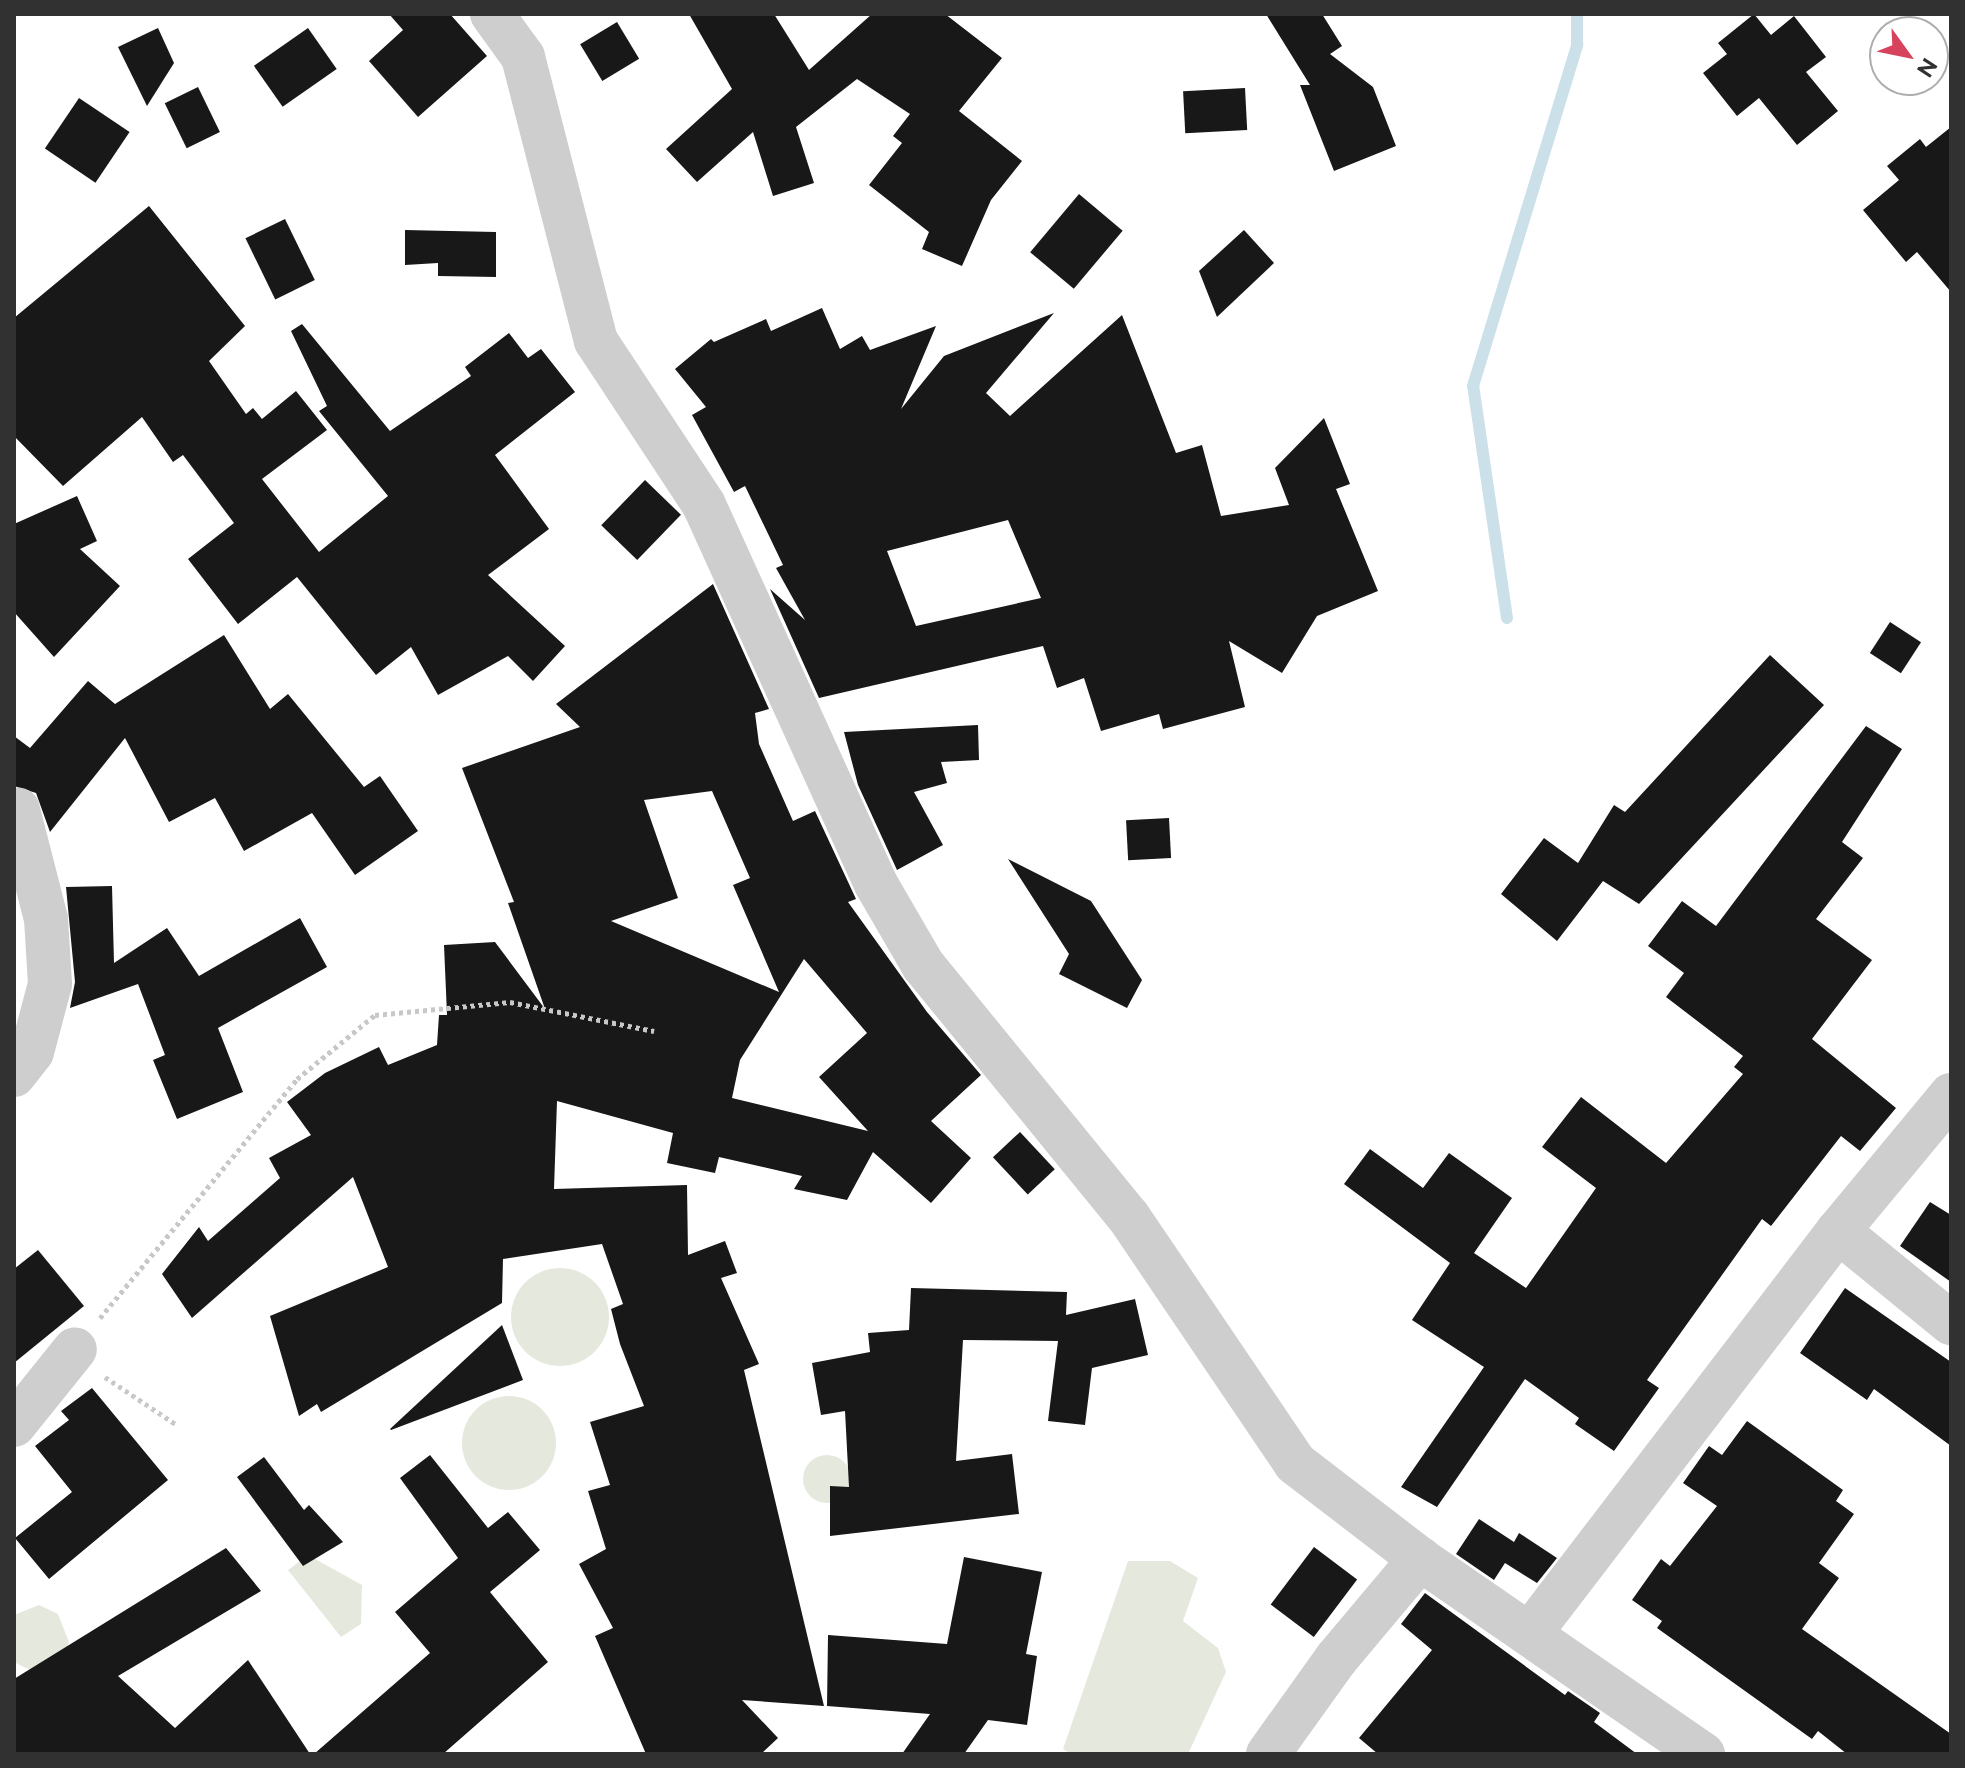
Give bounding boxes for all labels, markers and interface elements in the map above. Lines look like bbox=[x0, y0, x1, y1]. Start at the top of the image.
north arrow bbox=[1869, 16, 1949, 96]
text: N bbox=[1912, 54, 1943, 82]

